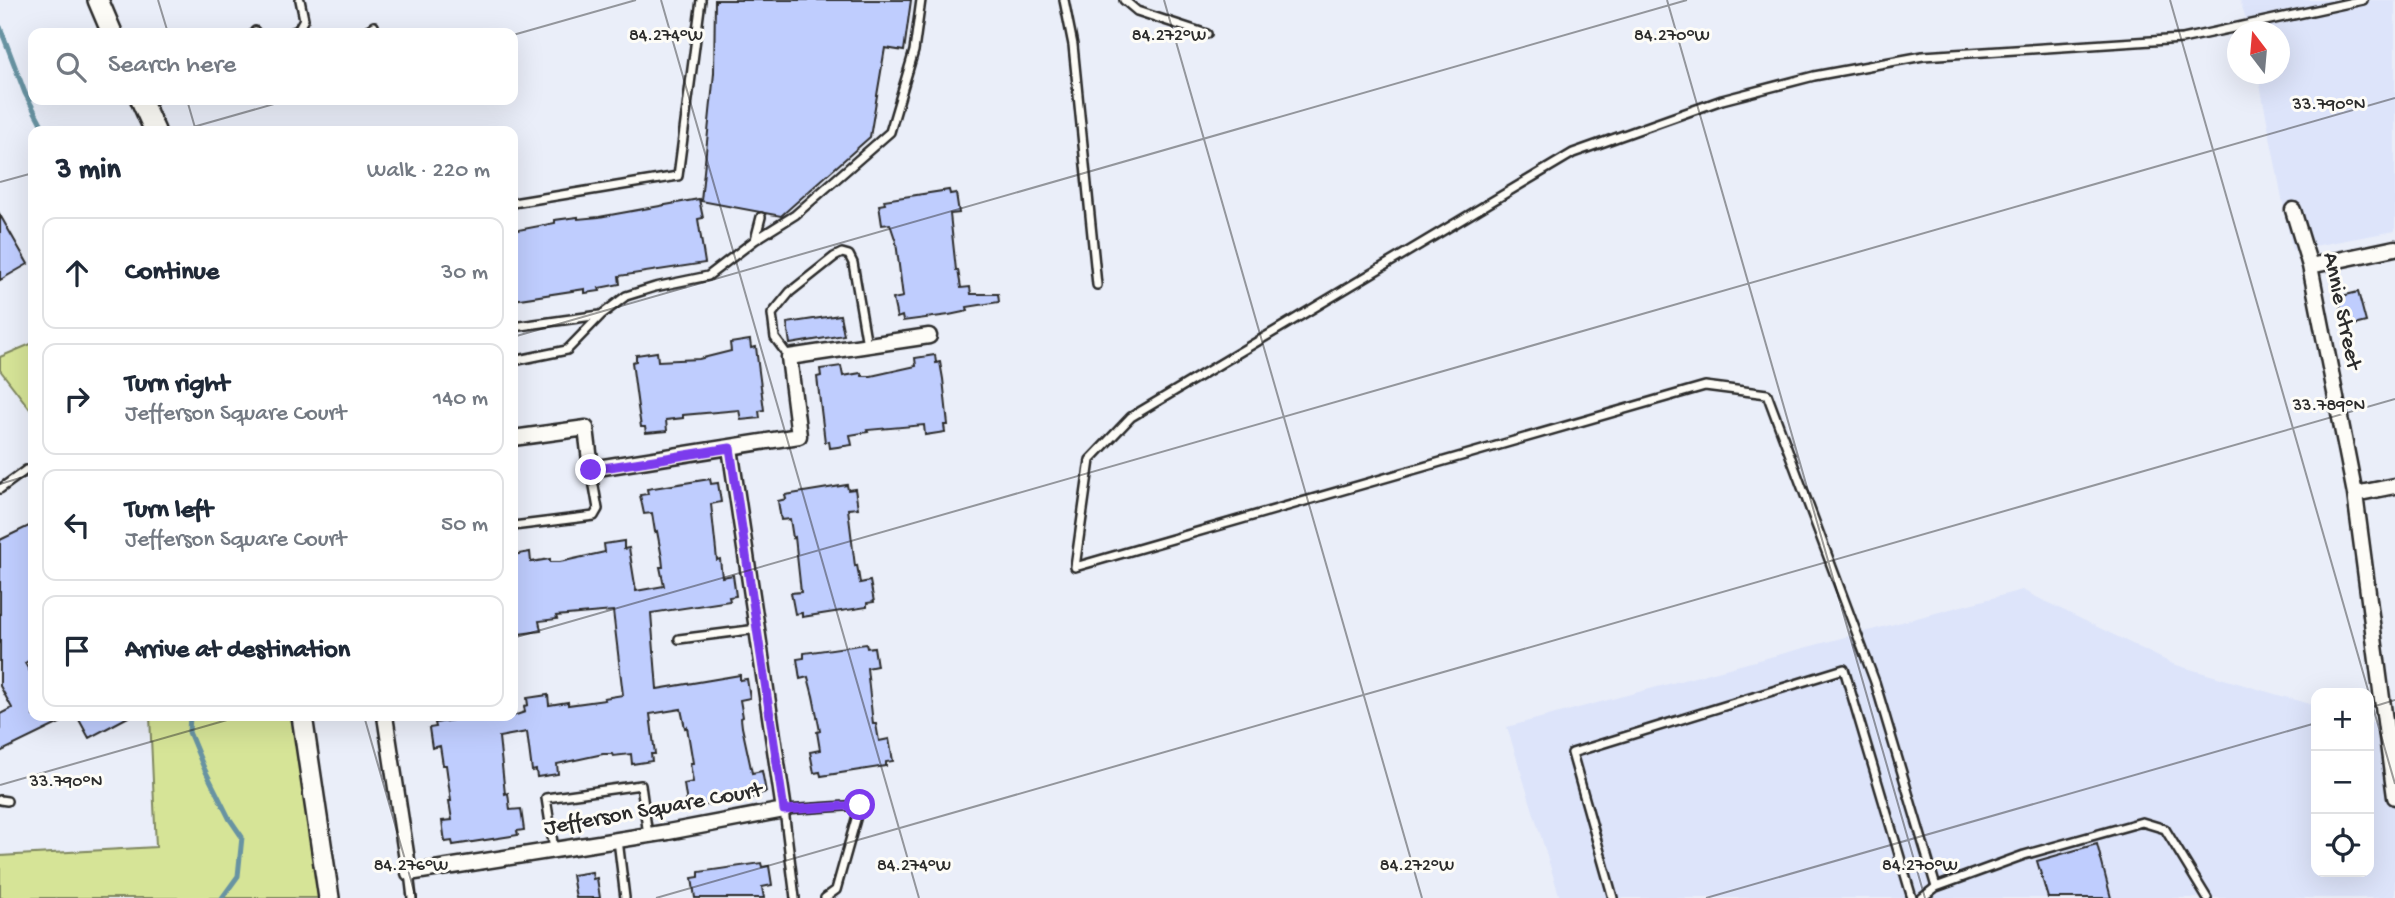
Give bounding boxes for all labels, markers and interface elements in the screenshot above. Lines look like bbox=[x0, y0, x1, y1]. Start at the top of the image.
north arrow bbox=[2227, 21, 2290, 84]
text: 84.274°W bbox=[629, 26, 703, 47]
text: 84.272°W bbox=[1132, 26, 1206, 47]
text: 84.270°W bbox=[1634, 26, 1710, 47]
search box bbox=[28, 28, 518, 105]
icon: search bbox=[52, 48, 90, 86]
text: Search here bbox=[108, 51, 236, 82]
text: 33.790°N bbox=[2292, 95, 2365, 116]
text: 3 min bbox=[56, 154, 121, 189]
text: Walk · 220 m bbox=[367, 158, 490, 185]
street label: Annie Street bbox=[2315, 250, 2367, 374]
icon: ahead bbox=[58, 254, 96, 292]
text: Continue bbox=[125, 258, 219, 289]
text: 30 m bbox=[441, 260, 488, 287]
text: Turn right bbox=[125, 370, 229, 401]
icon: right bbox=[58, 380, 96, 418]
text: 140 m bbox=[433, 386, 488, 413]
text: 33.789°N bbox=[2292, 396, 2365, 417]
text: Jefferson Square Court bbox=[125, 401, 346, 428]
route end bbox=[575, 454, 606, 485]
text: Turn left bbox=[125, 496, 213, 527]
icon: left bbox=[58, 506, 96, 544]
text: 50 m bbox=[441, 512, 488, 539]
text: Jefferson Square Court bbox=[125, 527, 346, 554]
icon: arrive bbox=[58, 632, 96, 670]
text: Arrive at destination bbox=[125, 636, 350, 667]
map controls bbox=[2311, 688, 2374, 877]
button: + bbox=[2311, 688, 2374, 751]
button: − bbox=[2311, 751, 2374, 814]
text: 33.790°N bbox=[29, 772, 102, 793]
street label: Jefferson Square Court bbox=[542, 777, 766, 842]
route start bbox=[844, 789, 875, 820]
button: locate bbox=[2311, 814, 2374, 877]
text: 84.276°W bbox=[374, 856, 448, 877]
text: 84.274°W bbox=[877, 856, 951, 877]
text: 84.272°W bbox=[1380, 856, 1454, 877]
text: 84.270°W bbox=[1882, 856, 1958, 877]

